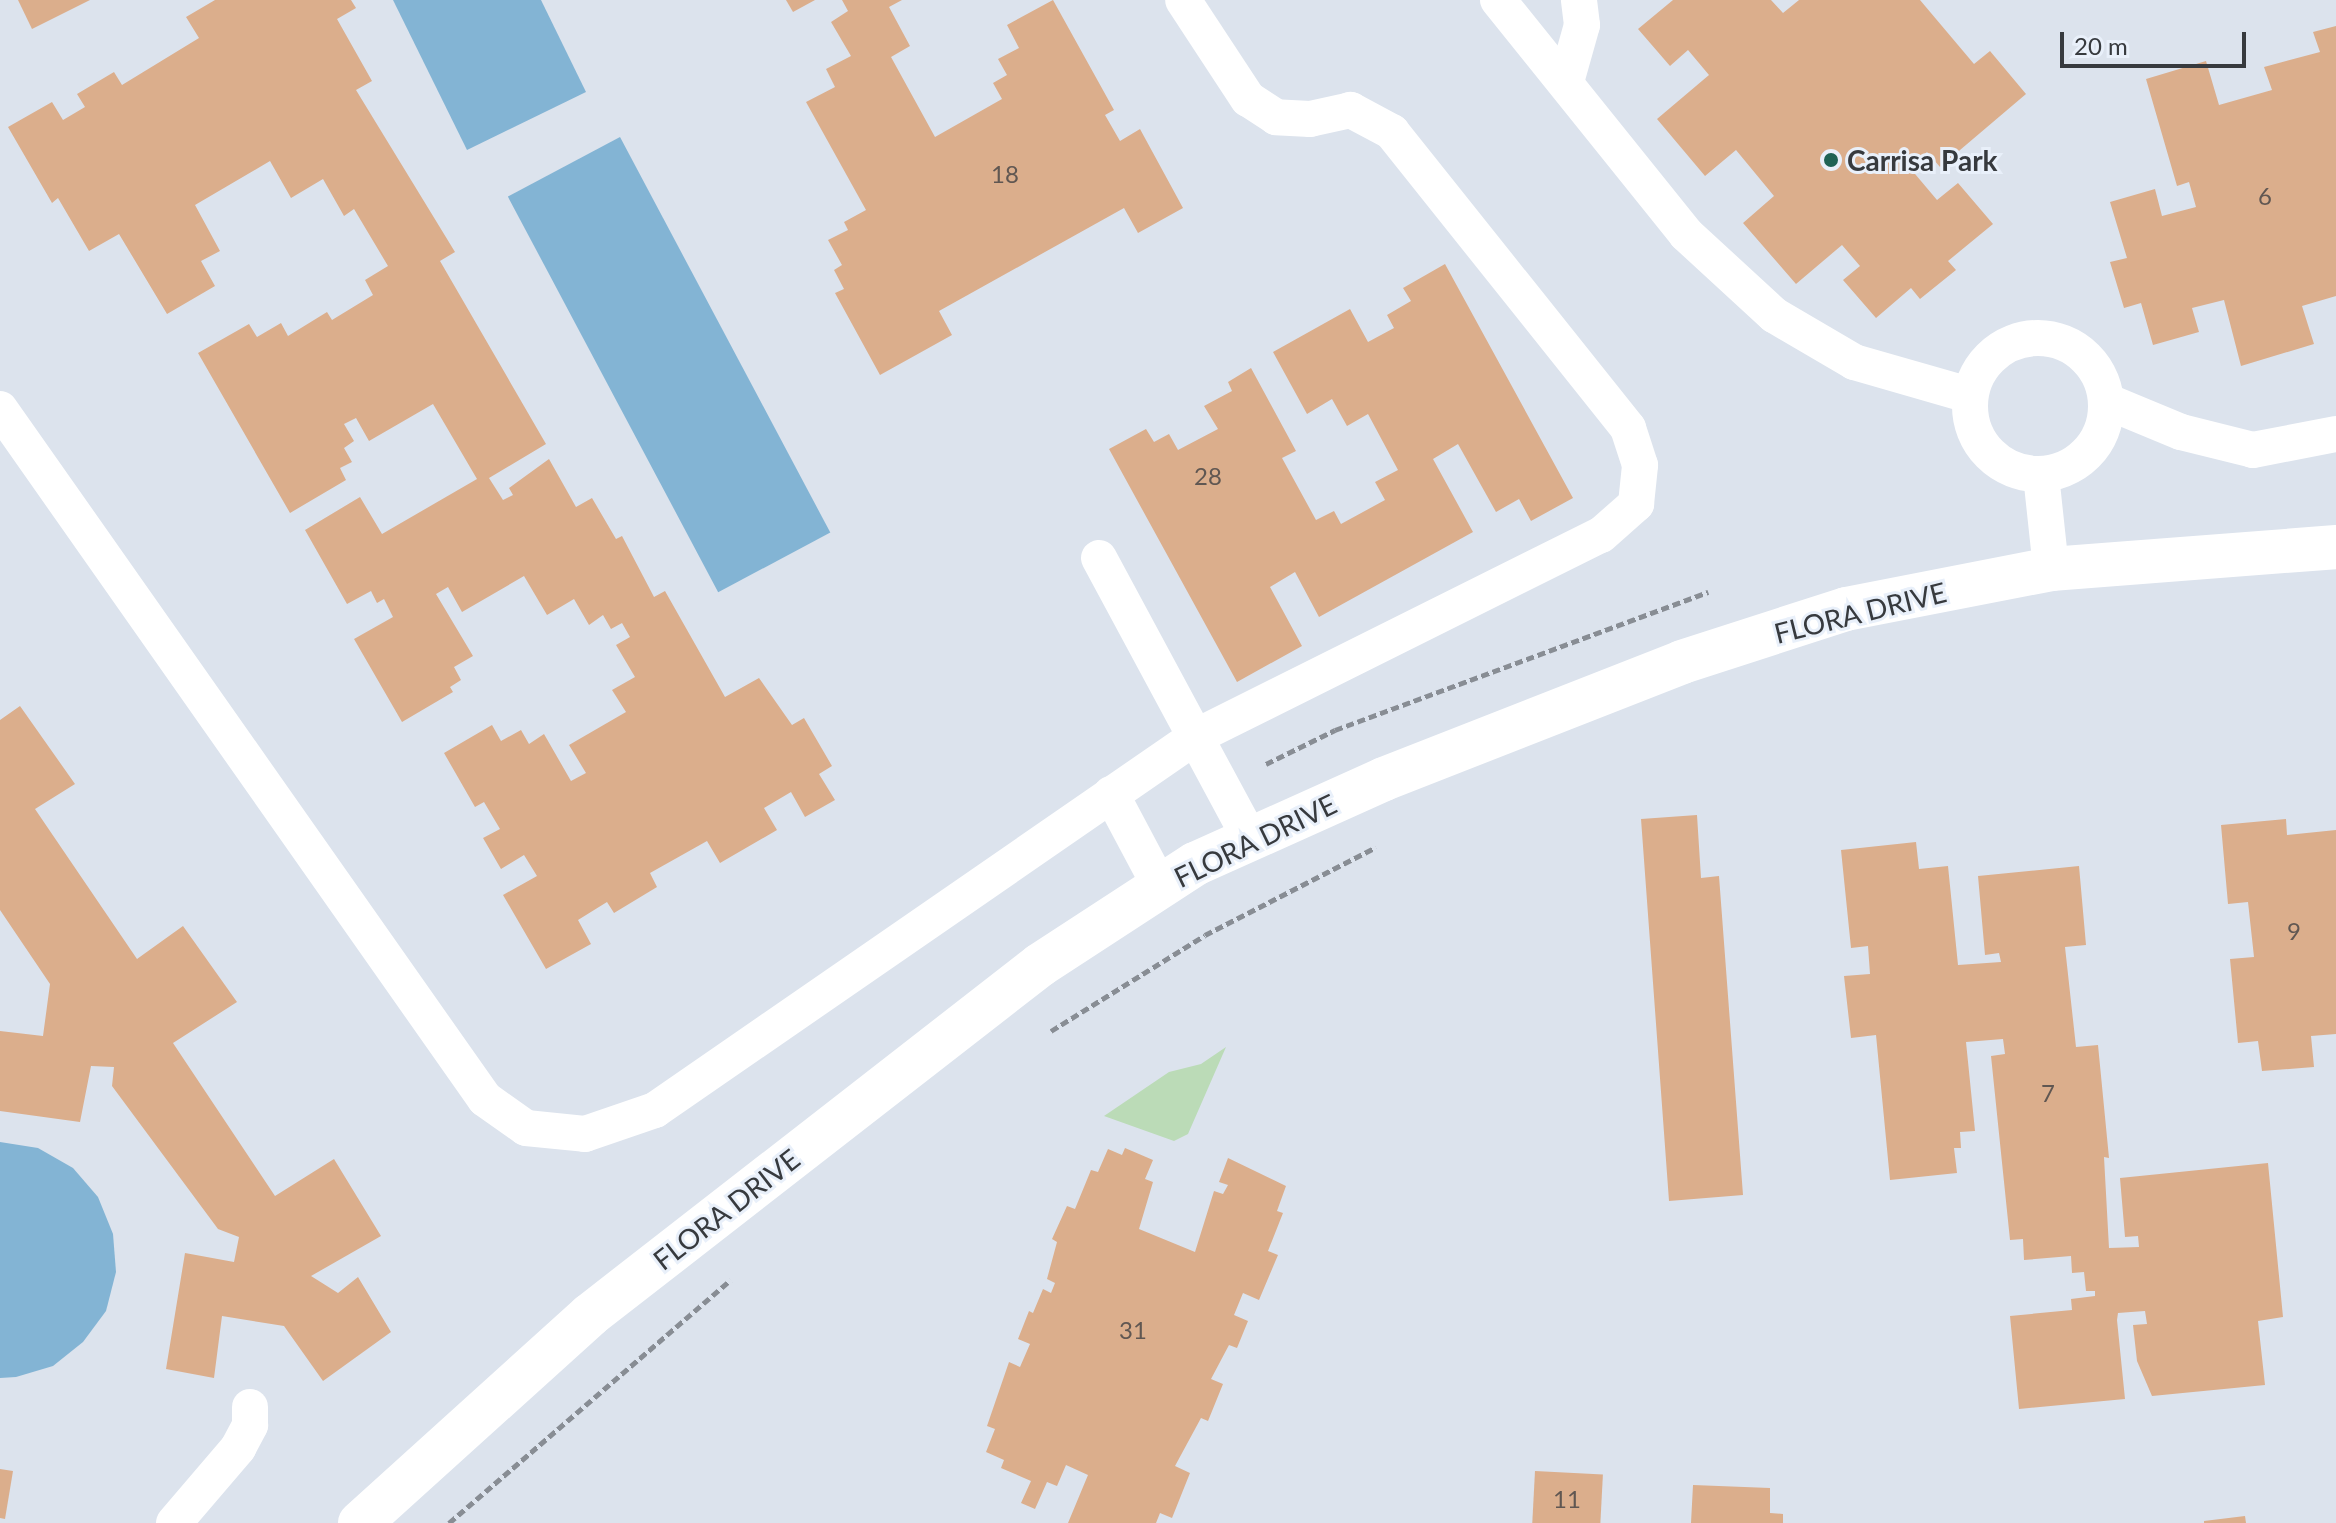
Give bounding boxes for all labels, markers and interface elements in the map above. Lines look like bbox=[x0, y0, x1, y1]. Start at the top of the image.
scale bar bbox=[2064, 16, 2250, 66]
text: 20 m bbox=[2074, 31, 2128, 60]
place label: Carrisa Park bbox=[1847, 143, 1998, 177]
marker: Carrisa Park bbox=[1822, 151, 1840, 169]
house number: 18 bbox=[991, 160, 1019, 188]
house number: 6 bbox=[2258, 182, 2272, 210]
house number: 28 bbox=[1194, 462, 1222, 490]
street label: FLORA DRIVE bbox=[1770, 574, 1950, 650]
street label: FLORA DRIVE bbox=[1168, 786, 1342, 894]
house number: 9 bbox=[2287, 917, 2301, 945]
house number: 7 bbox=[2041, 1079, 2055, 1107]
street label: FLORA DRIVE bbox=[646, 1141, 806, 1277]
house number: 31 bbox=[1119, 1316, 1147, 1344]
house number: 11 bbox=[1553, 1485, 1581, 1513]

